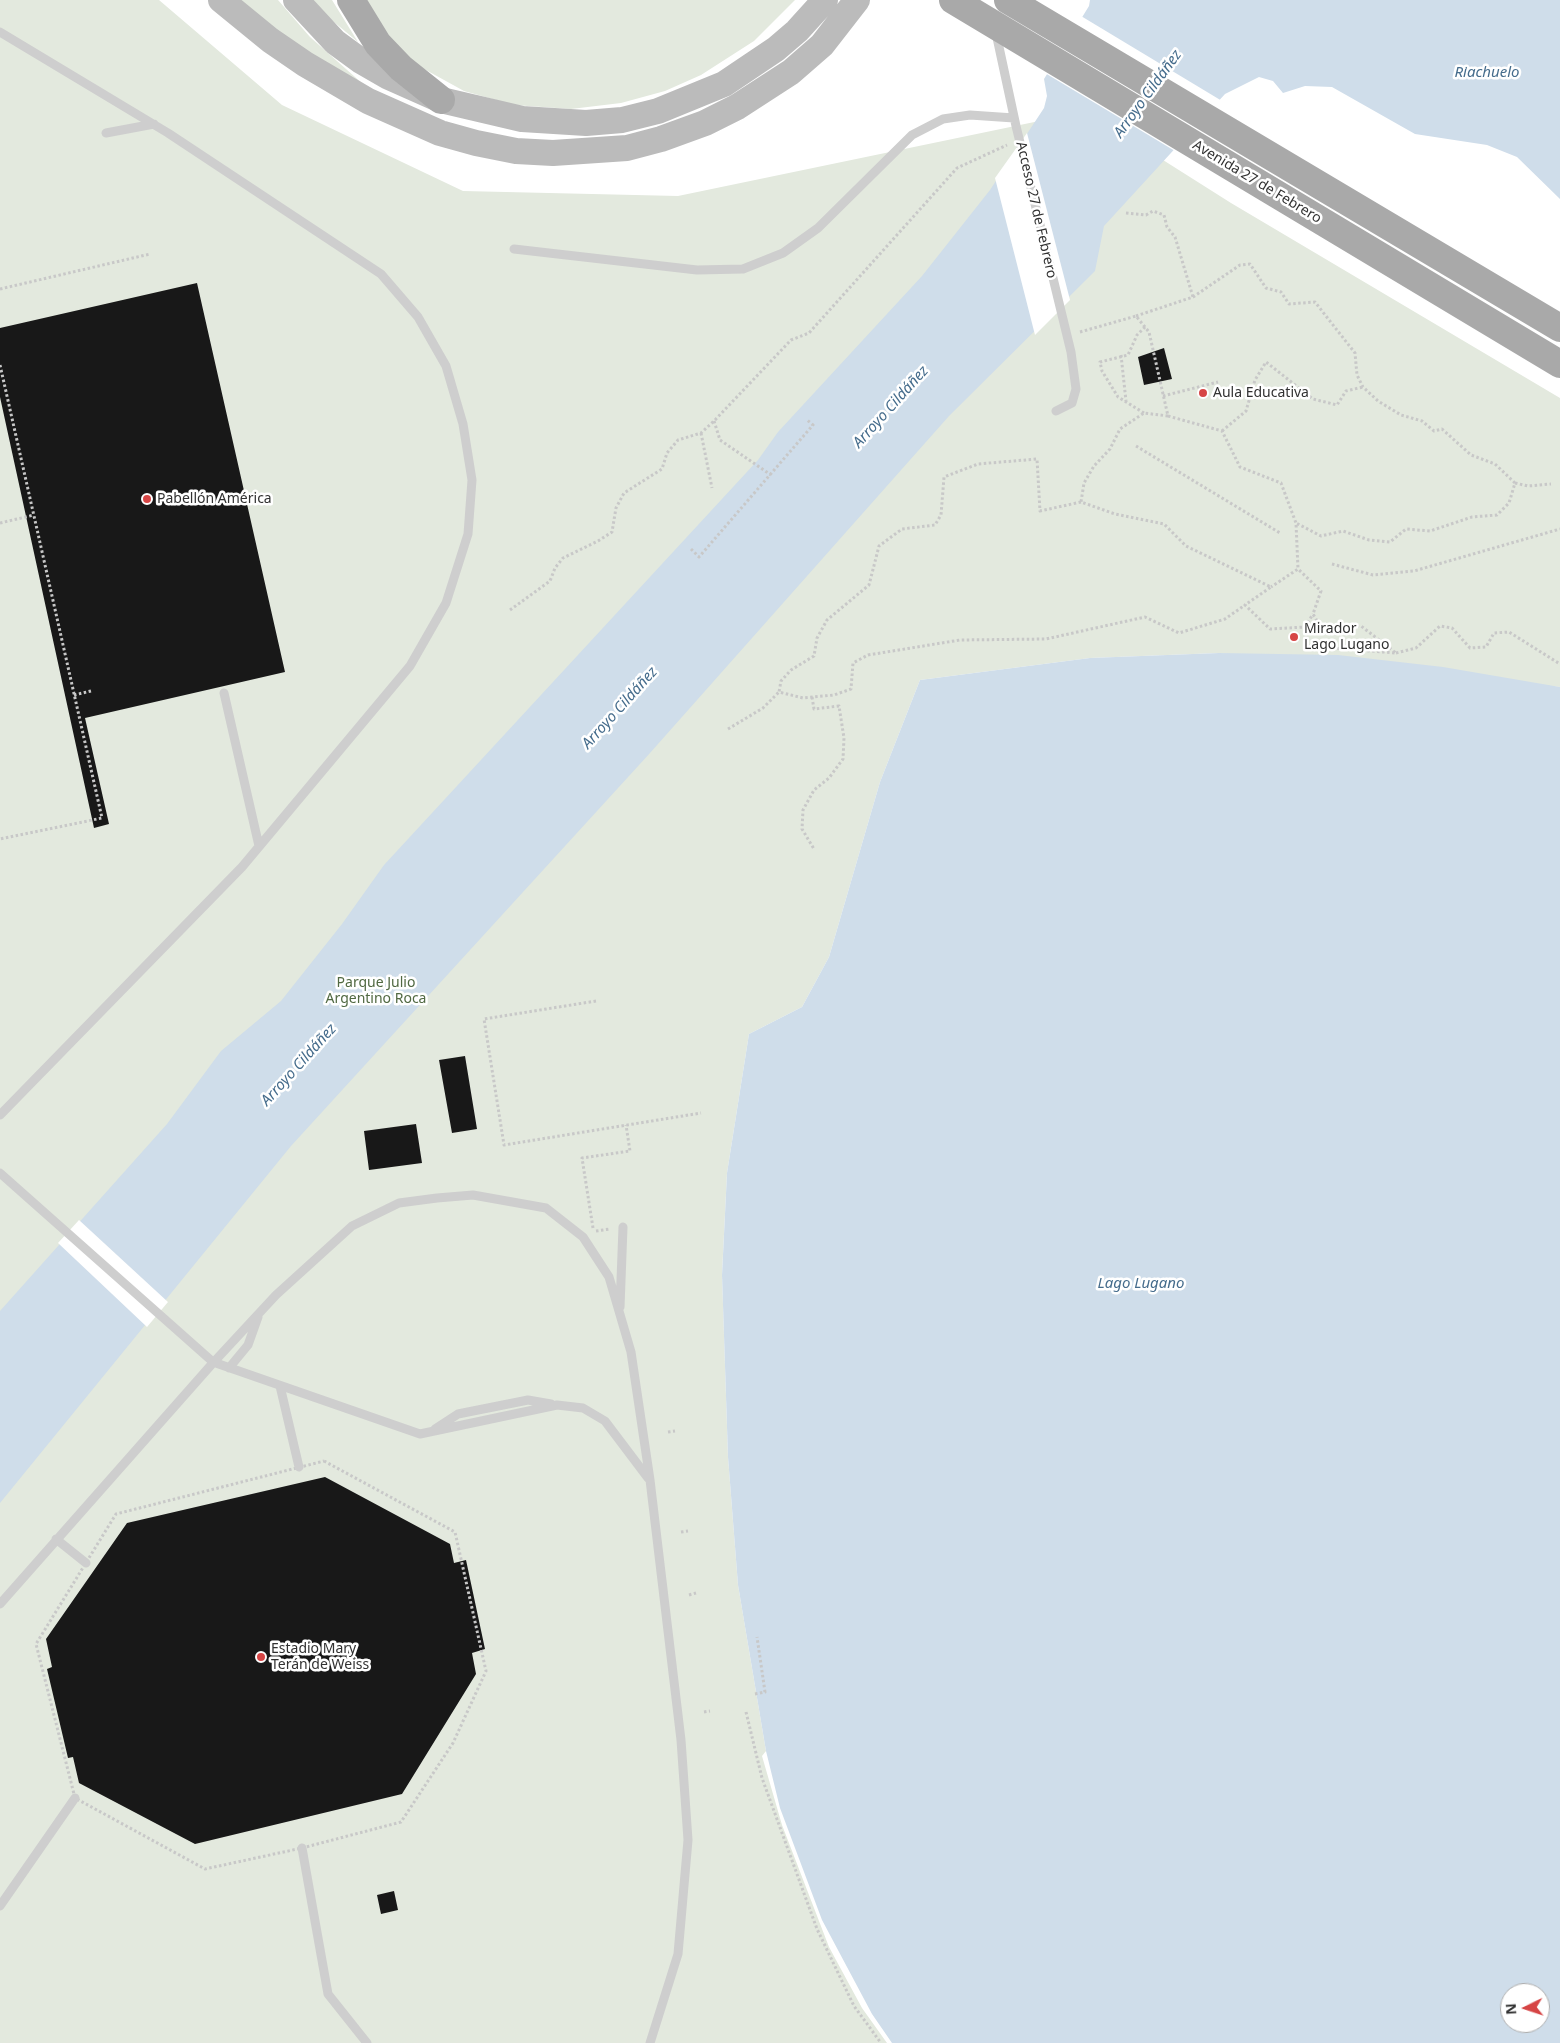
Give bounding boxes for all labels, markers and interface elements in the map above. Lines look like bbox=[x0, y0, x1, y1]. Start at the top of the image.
water label: Arroyo Cildáñez bbox=[1110, 47, 1186, 141]
water label: Riachuelo bbox=[1455, 64, 1519, 82]
street label: Avenida 27 de Febrero bbox=[1190, 137, 1324, 227]
street label: Acceso 27 de Febrero bbox=[1012, 140, 1060, 280]
water label: Arroyo Cildáñez bbox=[850, 362, 932, 452]
place label: Aula Educativa bbox=[1213, 385, 1309, 401]
marker: Aula Educativa bbox=[1197, 387, 1209, 399]
place label: Pabellón América bbox=[157, 491, 272, 507]
marker: Pabellón América bbox=[141, 493, 153, 505]
place label: Mirador Lago Lugano bbox=[1304, 621, 1389, 654]
marker: Mirador Lago Lugano bbox=[1288, 631, 1300, 643]
water label: Arroyo Cildáñez bbox=[579, 663, 661, 753]
park label: Parque Julio Argentino Roca bbox=[326, 975, 426, 1008]
water label: Arroyo Cildáñez bbox=[258, 1020, 340, 1110]
water label: Lago Lugano bbox=[1098, 1275, 1184, 1293]
place label: Estadio Mary Terán de Weiss bbox=[271, 1641, 369, 1674]
marker: Estadio Mary Terán de Weiss bbox=[255, 1651, 267, 1663]
north arrow bbox=[1500, 1983, 1550, 2033]
text: N bbox=[1501, 2003, 1520, 2015]

